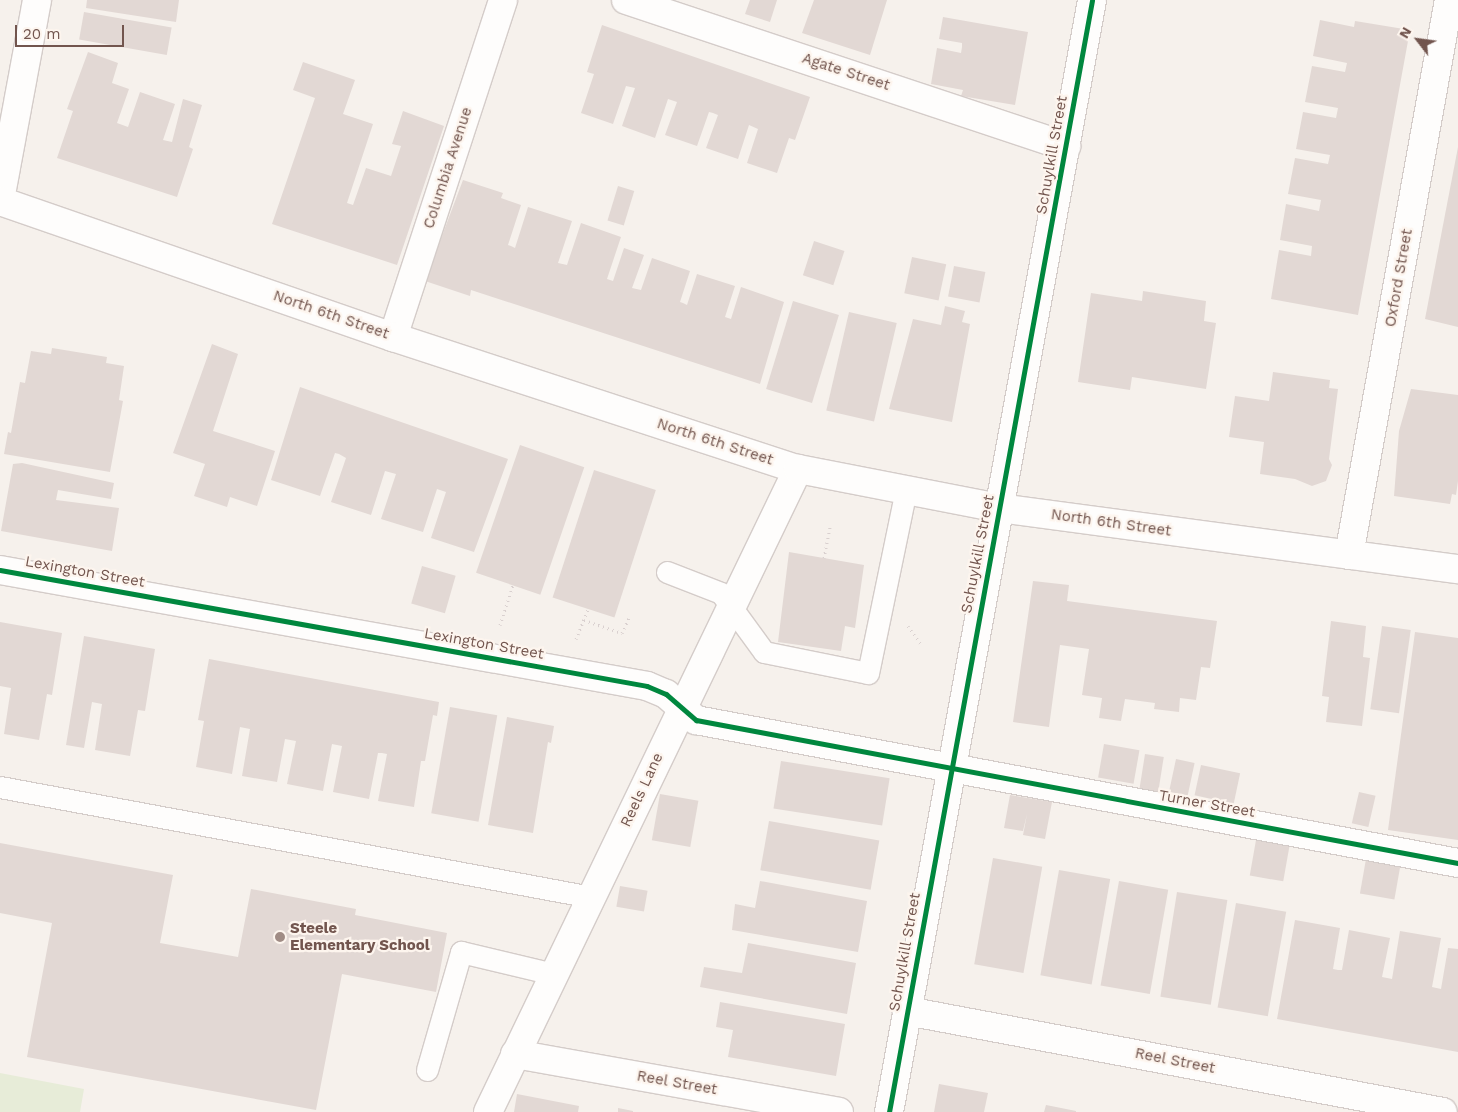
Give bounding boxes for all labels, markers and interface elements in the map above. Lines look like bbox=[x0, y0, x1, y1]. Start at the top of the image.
scale bar bbox=[18, 15, 126, 47]
north arrow bbox=[1393, 15, 1443, 65]
text: N bbox=[1395, 24, 1415, 41]
text: 20 m bbox=[23, 25, 61, 43]
street label: Agate Street bbox=[800, 49, 892, 95]
street label: Schuylkill Street bbox=[1033, 94, 1071, 216]
street label: Columbia Avenue bbox=[420, 105, 476, 231]
street label: Oxford Street bbox=[1382, 228, 1416, 328]
street label: North 6th Street bbox=[271, 287, 391, 343]
street label: North 6th Street bbox=[655, 415, 775, 469]
street label: Schuylkill Street bbox=[958, 493, 998, 615]
street label: North 6th Street bbox=[1050, 506, 1172, 540]
street label: Lexington Street bbox=[24, 553, 146, 591]
street label: Lexington Street bbox=[423, 625, 545, 663]
street label: Reels Lane bbox=[617, 750, 667, 830]
street label: Turner Street bbox=[1157, 787, 1257, 821]
street label: Schuylkill Street bbox=[886, 891, 924, 1013]
place label: Steele Elementary School bbox=[290, 919, 430, 954]
marker: Steele Elementary School bbox=[274, 931, 286, 943]
street label: Reel Street bbox=[1133, 1044, 1217, 1078]
street label: Reel Street bbox=[635, 1067, 719, 1099]

